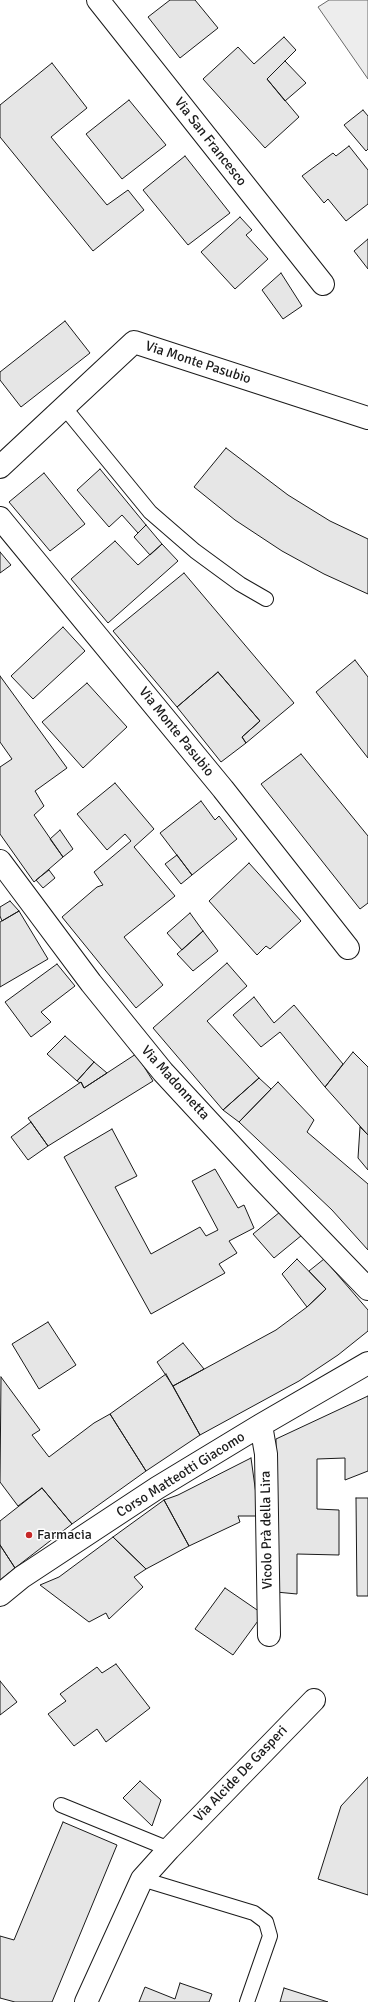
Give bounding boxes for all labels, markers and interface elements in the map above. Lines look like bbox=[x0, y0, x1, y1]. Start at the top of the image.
street label: Via San Francesco bbox=[170, 94, 250, 190]
street label: Via Monte Pasubio bbox=[143, 338, 253, 388]
street label: Via Monte Pasubio bbox=[135, 684, 217, 780]
street label: Via Madonnetta bbox=[137, 1042, 213, 1124]
street label: Corso Matteotti Giacomo bbox=[114, 1429, 248, 1521]
street label: Vicolo Prà della Lira bbox=[258, 1471, 276, 1589]
place label: Farmacia bbox=[37, 1527, 92, 1543]
marker: Farmacia bbox=[24, 1530, 34, 1540]
street label: Via Alcide De Gasperi bbox=[191, 1722, 291, 1826]

